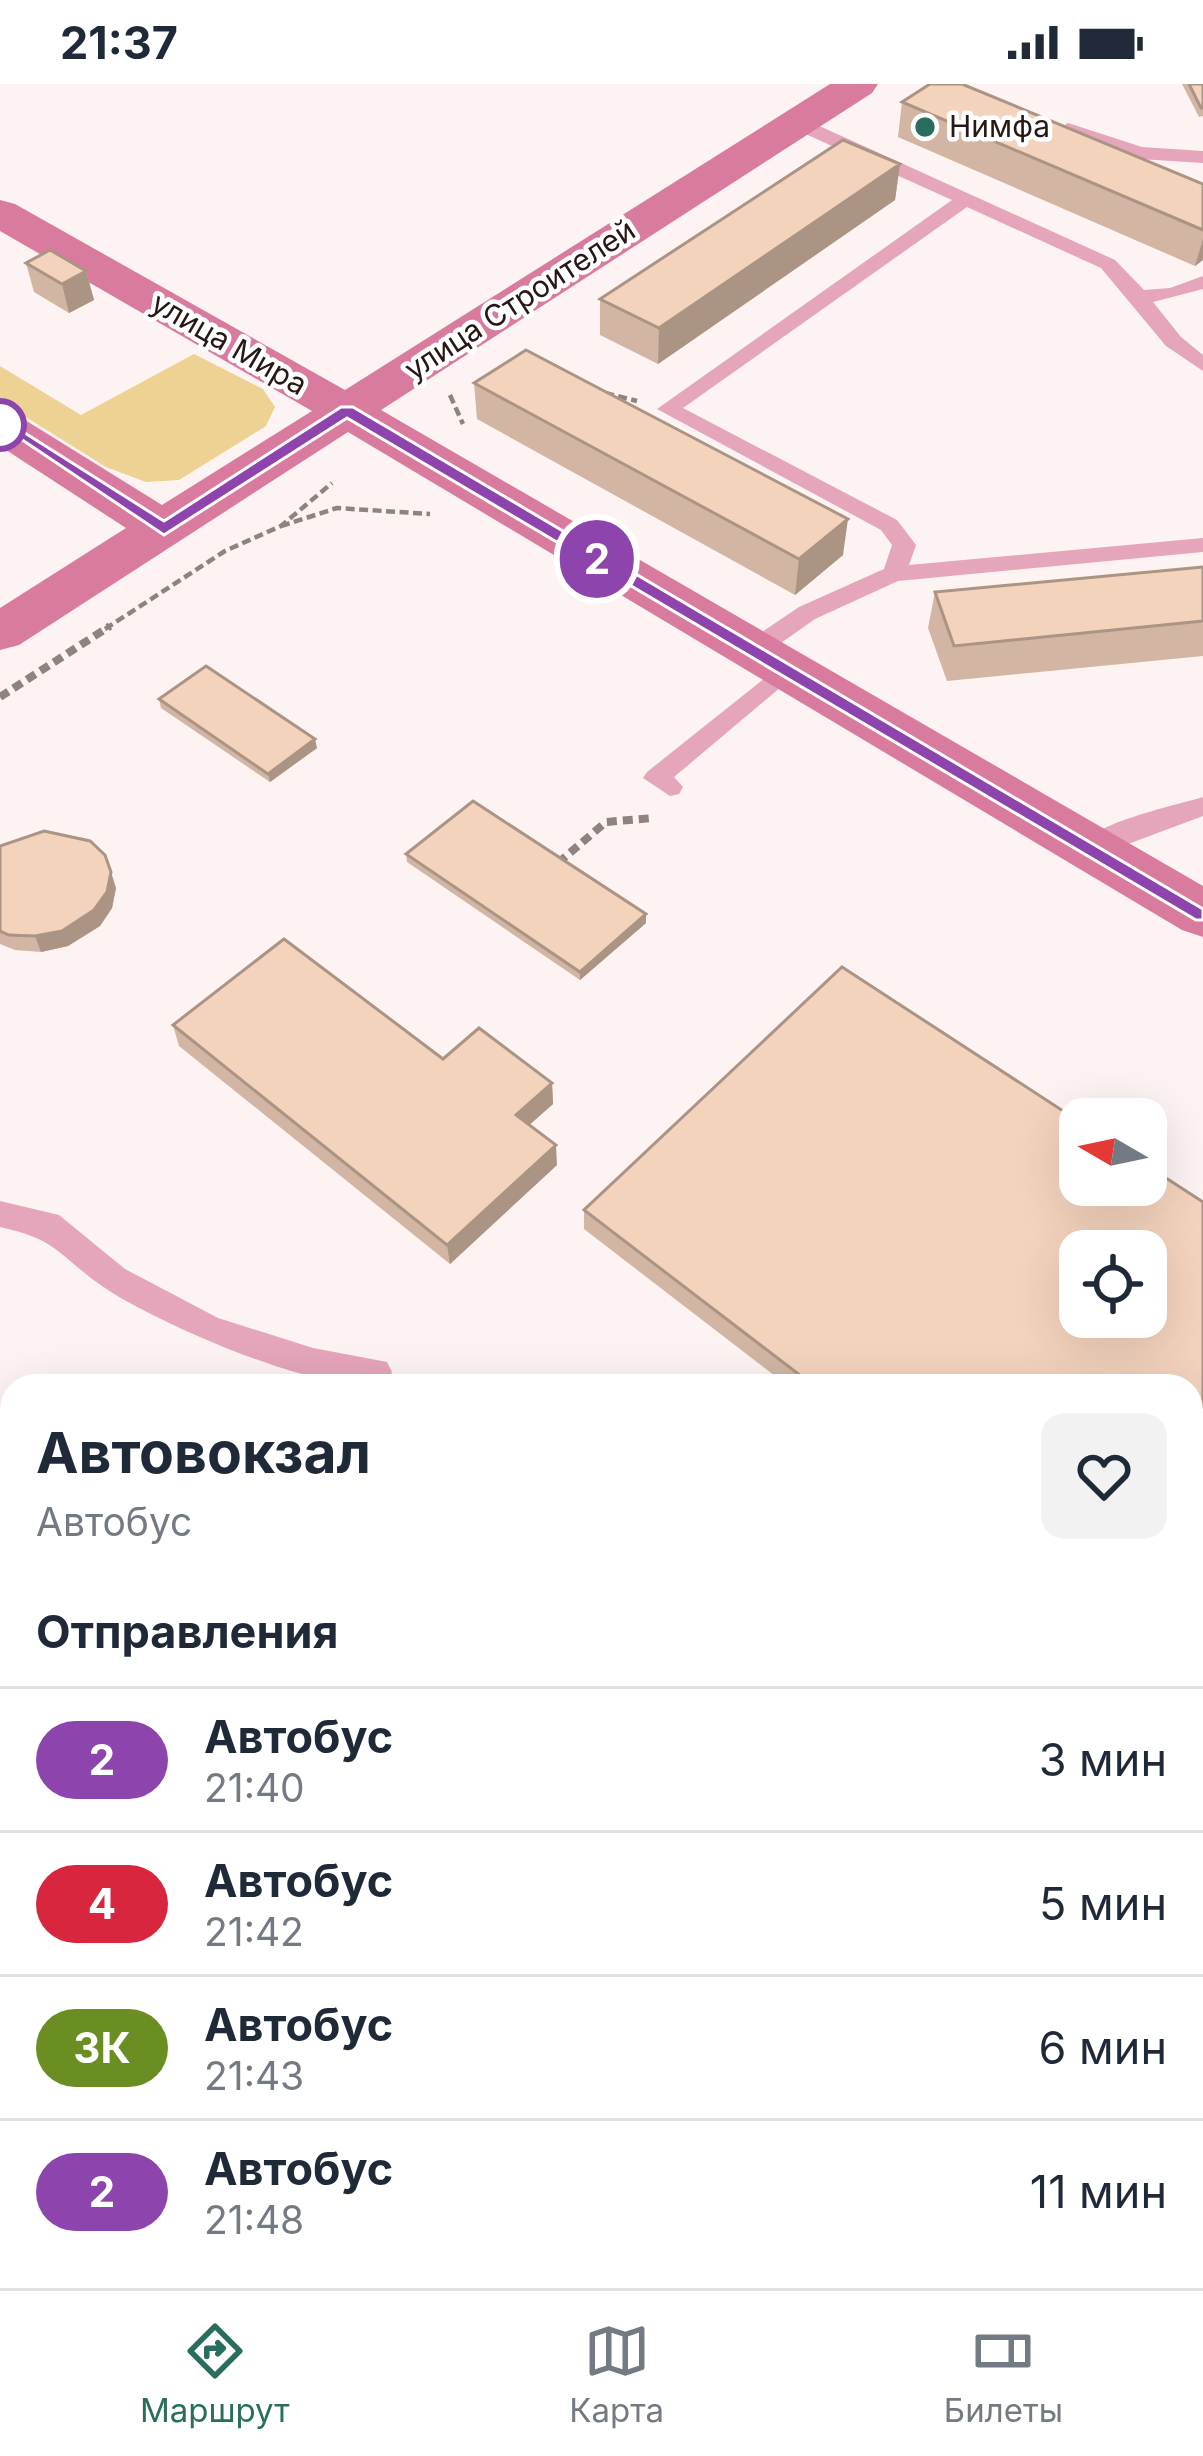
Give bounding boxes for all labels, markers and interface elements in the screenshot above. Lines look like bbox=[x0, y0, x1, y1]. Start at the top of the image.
text: 21:37 bbox=[60, 15, 178, 70]
place label: Нимфа bbox=[949, 108, 1050, 144]
marker: Нимфа bbox=[912, 114, 938, 140]
street label: улица Строителей bbox=[397, 211, 641, 387]
street label: улица Мира bbox=[145, 284, 314, 402]
unlabelled marker bbox=[0, 400, 25, 450]
line badge: 2 bbox=[558, 520, 636, 598]
text: 2 bbox=[584, 533, 610, 584]
north arrow bbox=[1059, 1098, 1167, 1206]
map controls bbox=[1059, 1098, 1167, 1338]
button: locate bbox=[1059, 1230, 1167, 1338]
button: heart bbox=[1041, 1413, 1167, 1539]
text: Автовокзал bbox=[36, 1418, 371, 1487]
text: Автобус bbox=[36, 1498, 192, 1545]
text: Отправления bbox=[36, 1604, 338, 1659]
text: Автобус bbox=[204, 1709, 393, 1764]
text: 3 мин bbox=[1039, 1732, 1167, 1787]
text: 2 bbox=[89, 1734, 115, 1785]
text: 21:40 bbox=[204, 1764, 305, 1811]
text: Автобус bbox=[204, 1853, 393, 1908]
text: 5 мин bbox=[1039, 1876, 1167, 1931]
text: 4 bbox=[88, 1878, 116, 1929]
text: 21:42 bbox=[204, 1908, 304, 1955]
text: Автобус bbox=[204, 1997, 393, 2052]
text: 6 мин bbox=[1039, 2020, 1167, 2075]
text: 3К bbox=[73, 2022, 131, 2073]
text: 21:43 bbox=[204, 2052, 304, 2099]
text: Автобус bbox=[204, 2141, 393, 2196]
text: 11 мин bbox=[1030, 2164, 1167, 2219]
text: 2 bbox=[89, 2166, 115, 2217]
text: 21:48 bbox=[204, 2196, 304, 2243]
tab: Маршрут bbox=[140, 2318, 290, 2430]
tab: Карта bbox=[569, 2318, 664, 2430]
tab: Билеты bbox=[944, 2318, 1063, 2430]

